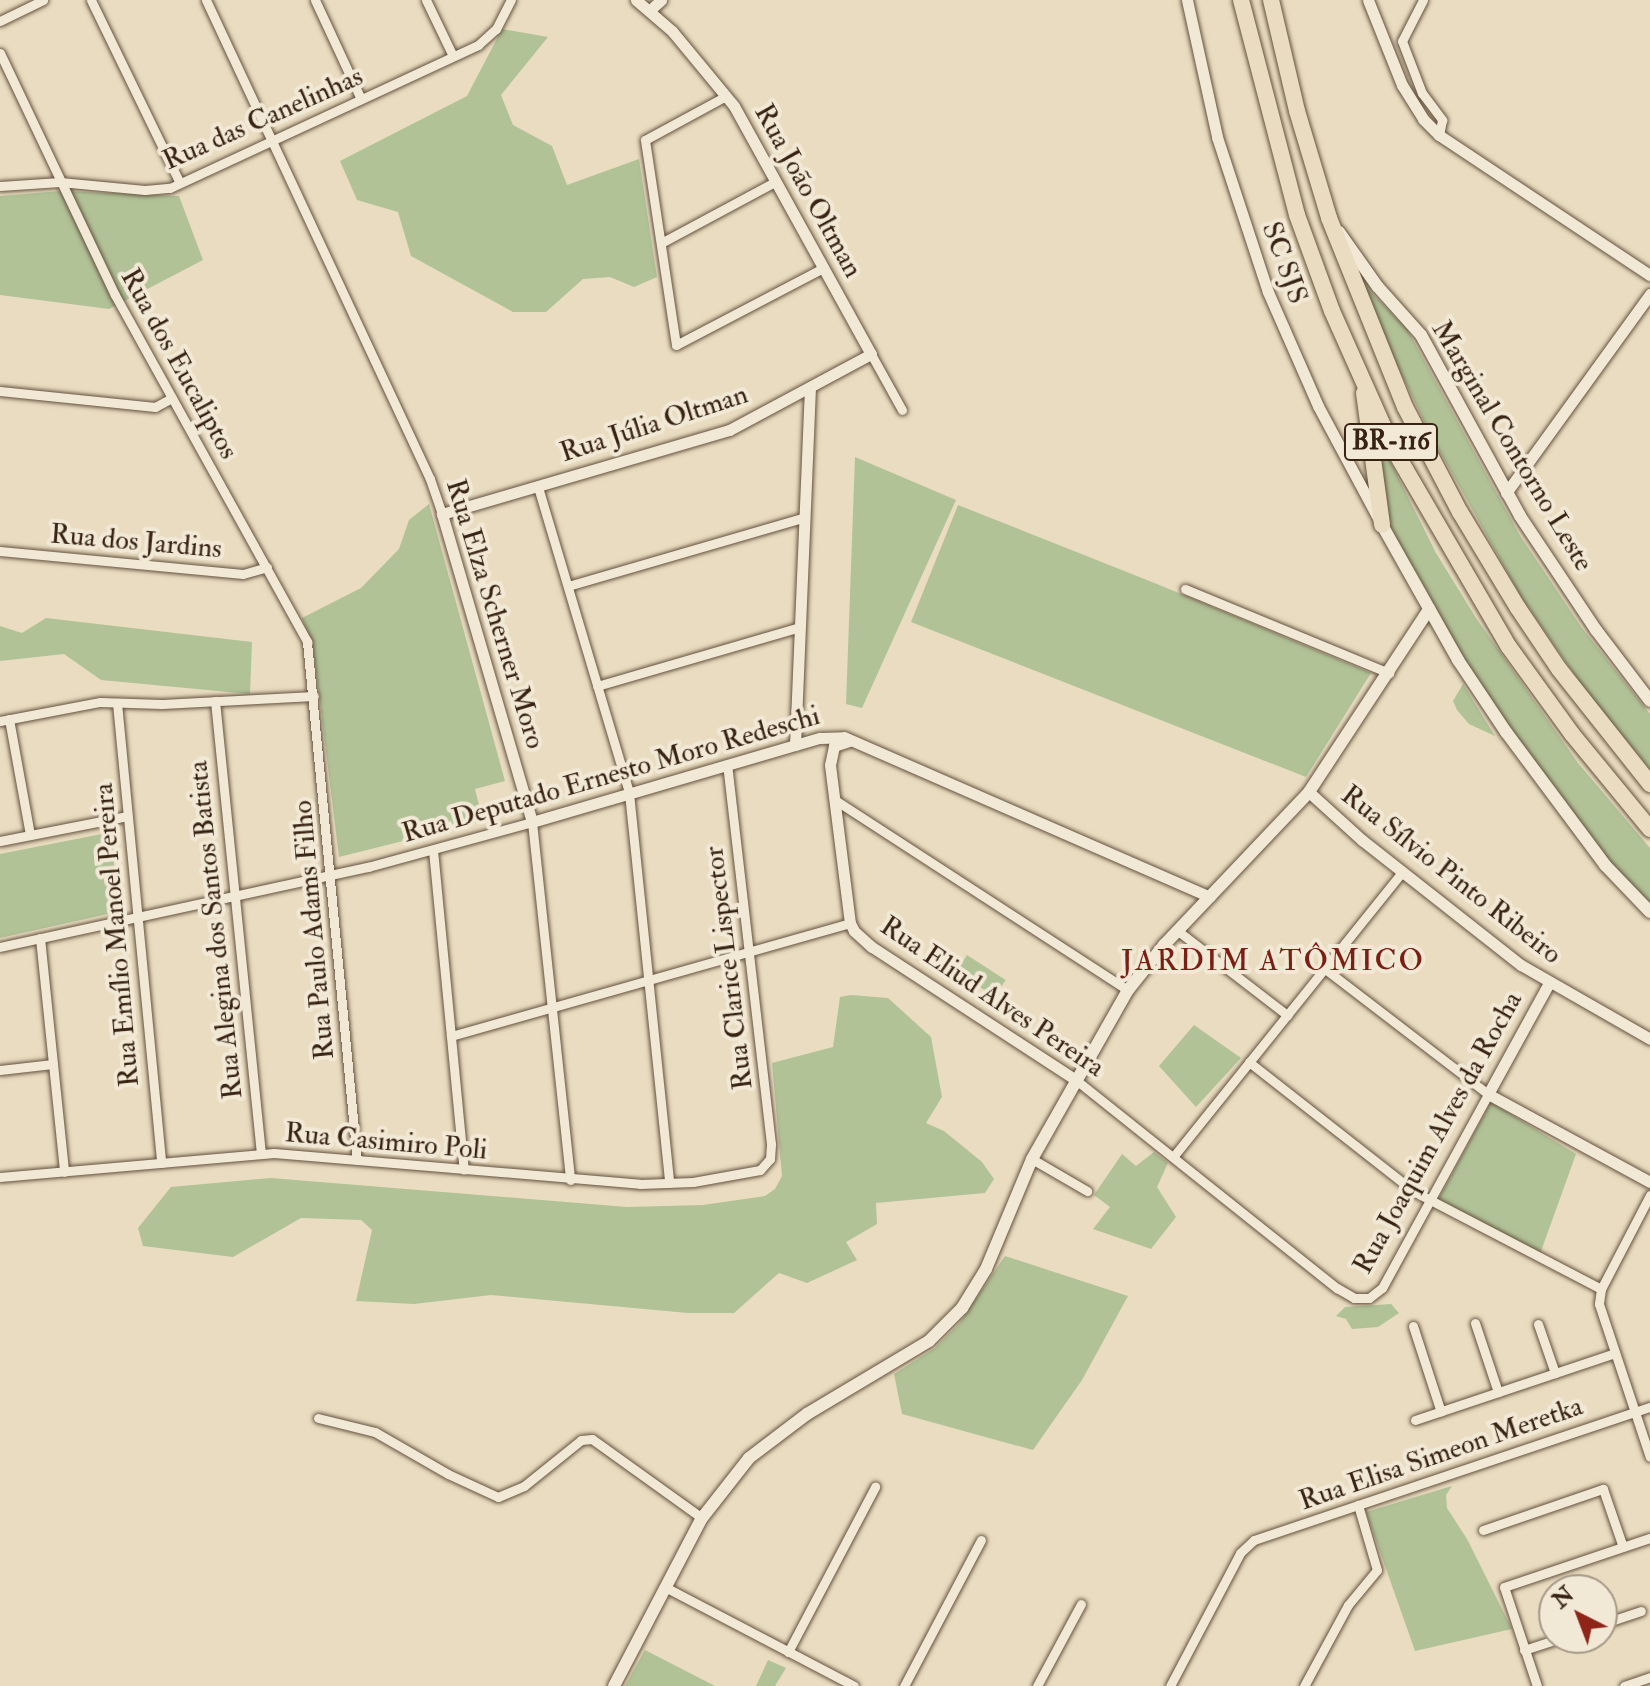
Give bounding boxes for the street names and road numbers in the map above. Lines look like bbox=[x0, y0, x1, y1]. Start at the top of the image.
street label: Rua das Canelinhas bbox=[158, 60, 368, 178]
street label: Rua João Oltman bbox=[746, 98, 870, 284]
street label: SC SJS bbox=[1254, 218, 1314, 308]
street label: Rua dos Eucaliptos bbox=[113, 263, 245, 465]
street label: Marginal Contorno Leste bbox=[1424, 315, 1600, 577]
street label: Rua Júlia Oltman bbox=[556, 378, 752, 470]
road number: BR-116 bbox=[1343, 420, 1439, 464]
street label: Rua Elza Scherner Moro bbox=[438, 475, 552, 753]
street label: Rua dos Jardins bbox=[49, 518, 223, 566]
street label: Rua Deputado Ernesto Moro Redeschi bbox=[398, 699, 824, 851]
street label: Rua Alegina dos Santos Batista bbox=[182, 759, 250, 1101]
street label: Rua Sílvio Pinto Ribeiro bbox=[1334, 778, 1568, 972]
street label: Rua Emílio Manoel Pereira bbox=[87, 782, 147, 1088]
street label: Rua Paulo Adams Filho bbox=[286, 799, 342, 1061]
street label: Rua Clarice Lispector bbox=[697, 844, 761, 1092]
street label: Rua Eliud Alves Pereira bbox=[874, 909, 1110, 1085]
street label: Rua Joaquim Alves da Rocha bbox=[1346, 986, 1530, 1280]
street label: Rua Casimiro Poli bbox=[283, 1116, 489, 1168]
street label: Rua Elisa Simeon Meretka bbox=[1295, 1390, 1587, 1518]

